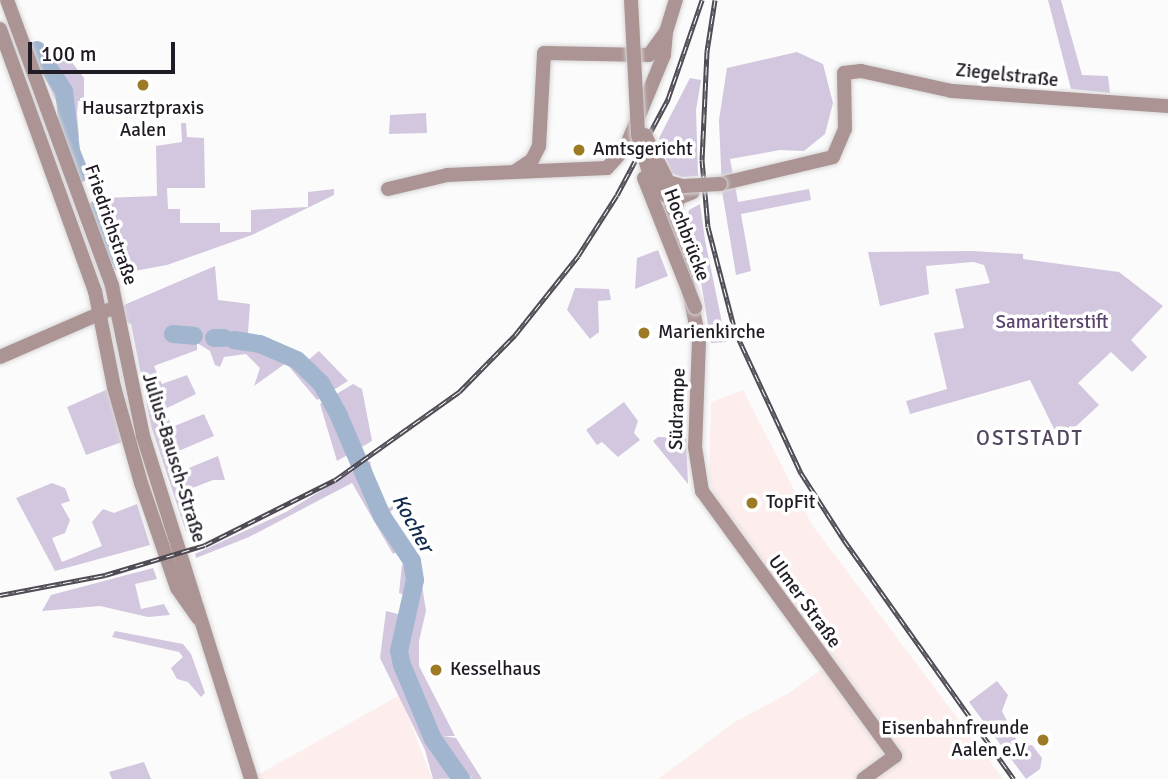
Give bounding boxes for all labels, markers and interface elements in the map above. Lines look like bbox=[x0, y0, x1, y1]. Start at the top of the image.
scale bar bbox=[32, 28, 178, 72]
text: 100 m bbox=[41, 41, 96, 67]
street label: Ziegelstraße bbox=[954, 59, 1060, 93]
marker: Hausarztpraxis Aalen bbox=[133, 75, 153, 95]
place label: Hausarztpraxis Aalen bbox=[82, 98, 204, 142]
place label: Amtsgericht bbox=[593, 139, 693, 161]
marker: Amtsgericht bbox=[571, 142, 587, 158]
street label: Friedrichstraße bbox=[79, 162, 141, 288]
street label: Hochbrücke bbox=[658, 186, 714, 284]
park label: Samariterstift bbox=[996, 312, 1108, 334]
place label: Marienkirche bbox=[658, 322, 765, 344]
marker: Marienkirche bbox=[636, 325, 652, 341]
street label: Südrampe bbox=[665, 368, 691, 450]
street label: Julius-Bausch-Straße bbox=[136, 371, 210, 545]
district label: OSTSTADT bbox=[977, 425, 1083, 451]
water label: Kocher bbox=[387, 489, 439, 557]
place label: TopFit bbox=[766, 492, 815, 514]
marker: TopFit bbox=[744, 495, 760, 511]
street label: Ulmer Straße bbox=[763, 551, 845, 653]
place label: Kesselhaus bbox=[450, 659, 541, 681]
marker: Kesselhaus bbox=[428, 662, 444, 678]
place label: Eisenbahnfreunde Aalen e.V. bbox=[881, 718, 1029, 762]
marker: Eisenbahnfreunde Aalen e.V. bbox=[1035, 732, 1051, 748]

